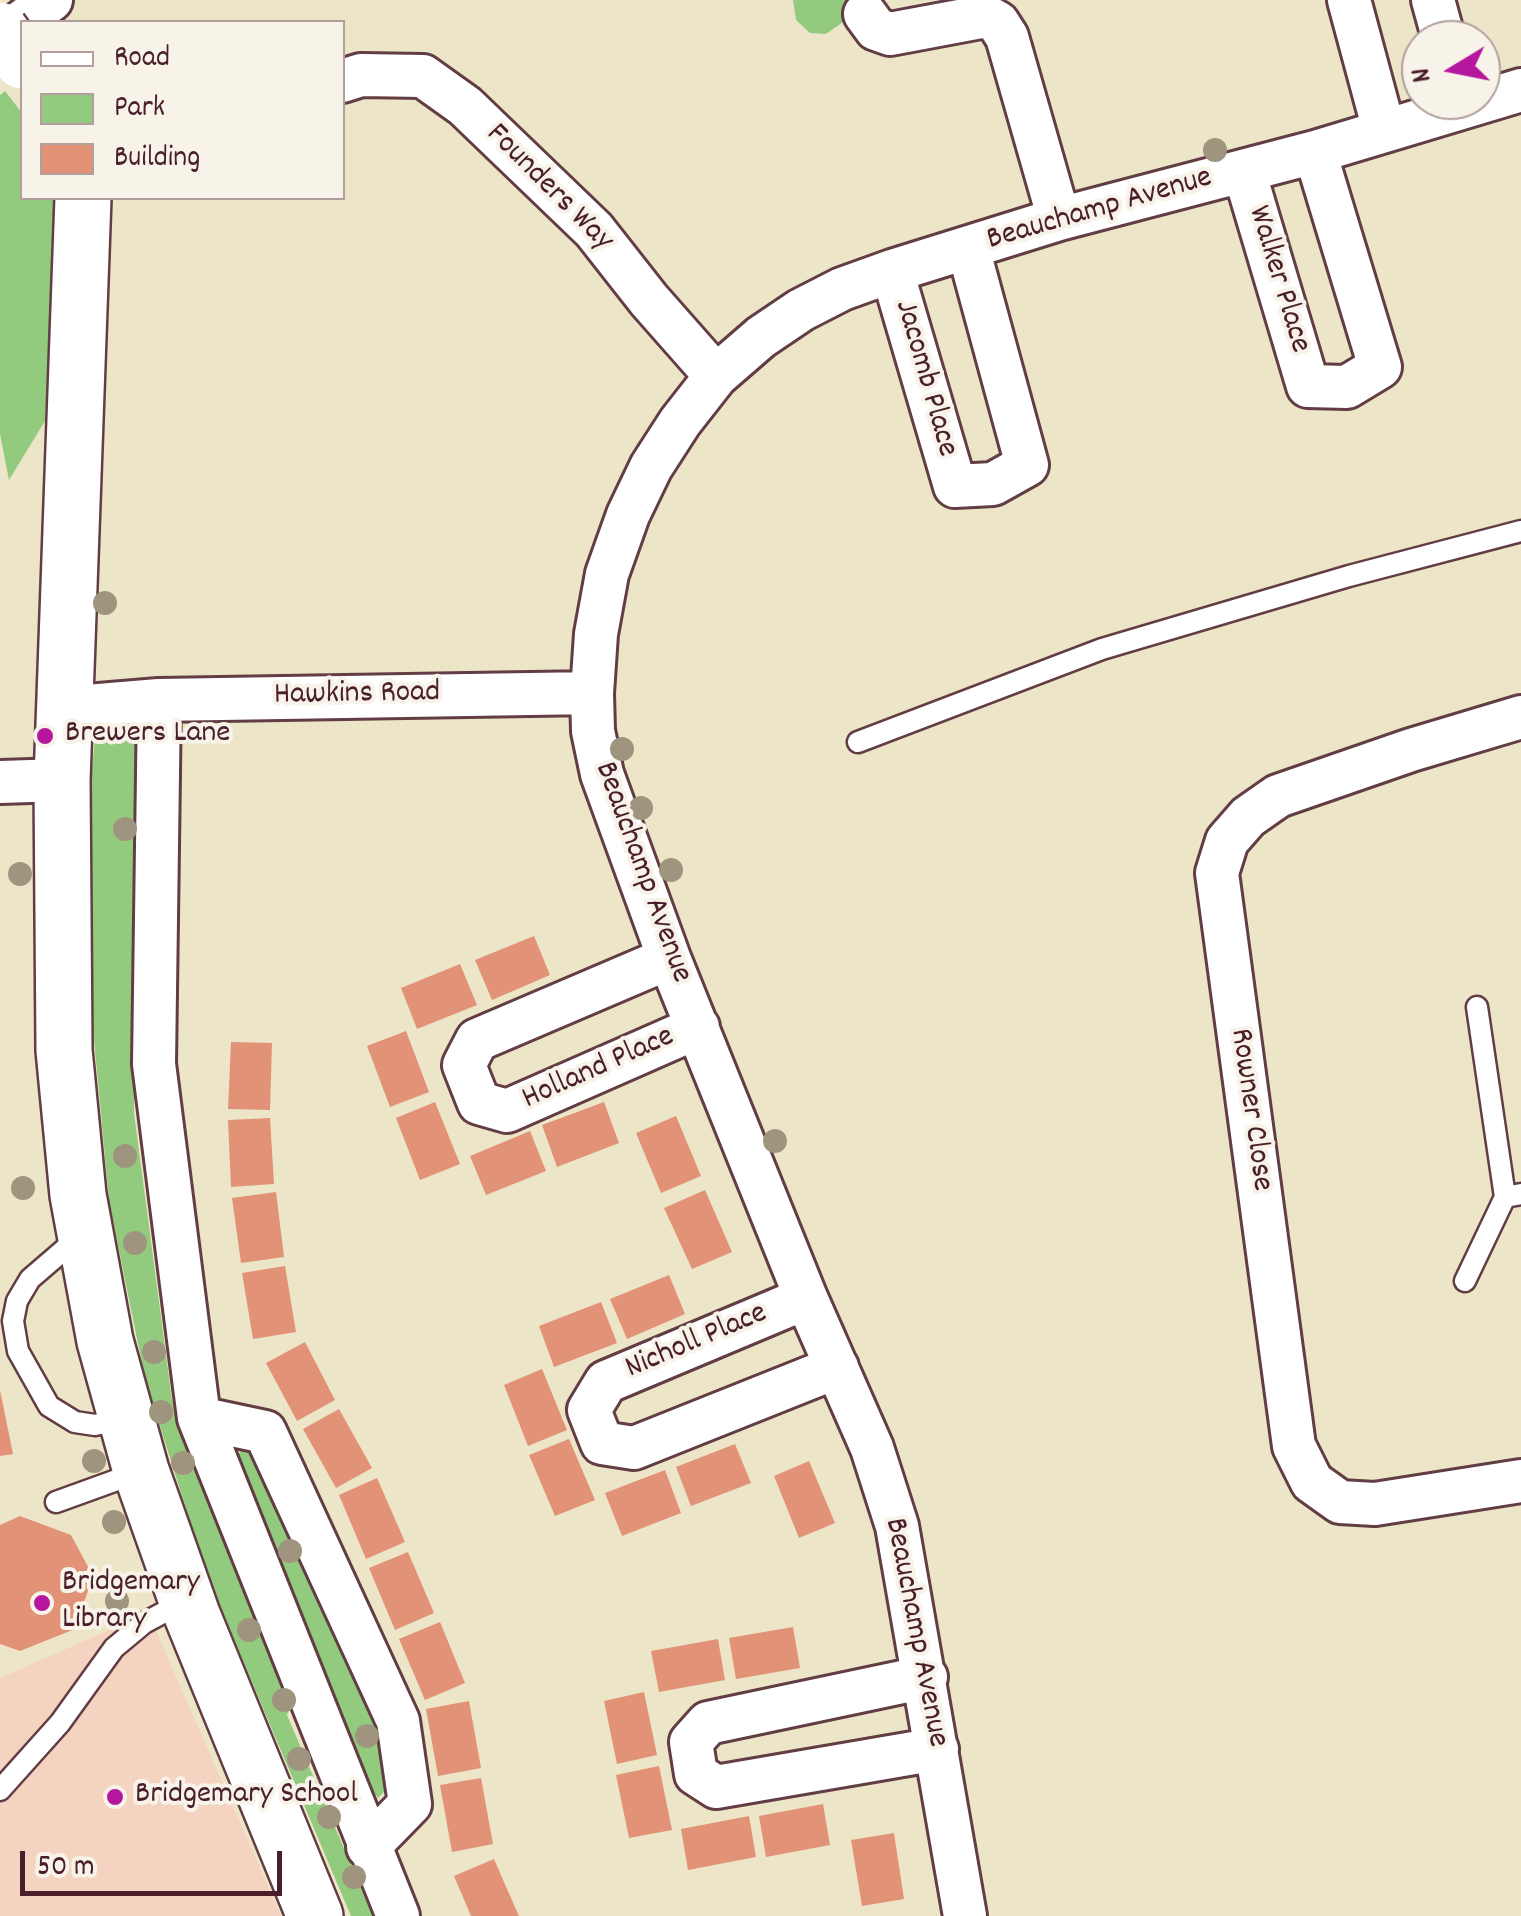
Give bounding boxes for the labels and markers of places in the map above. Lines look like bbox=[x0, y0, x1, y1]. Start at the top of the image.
place label: Brewers Lane bbox=[65, 717, 230, 755]
marker: Brewers Lane bbox=[34, 725, 56, 747]
place label: Bridgemary Library bbox=[62, 1566, 200, 1641]
marker: Bridgemary Library bbox=[31, 1592, 53, 1614]
place label: Bridgemary School bbox=[135, 1778, 358, 1816]
marker: Bridgemary School bbox=[104, 1786, 126, 1808]

